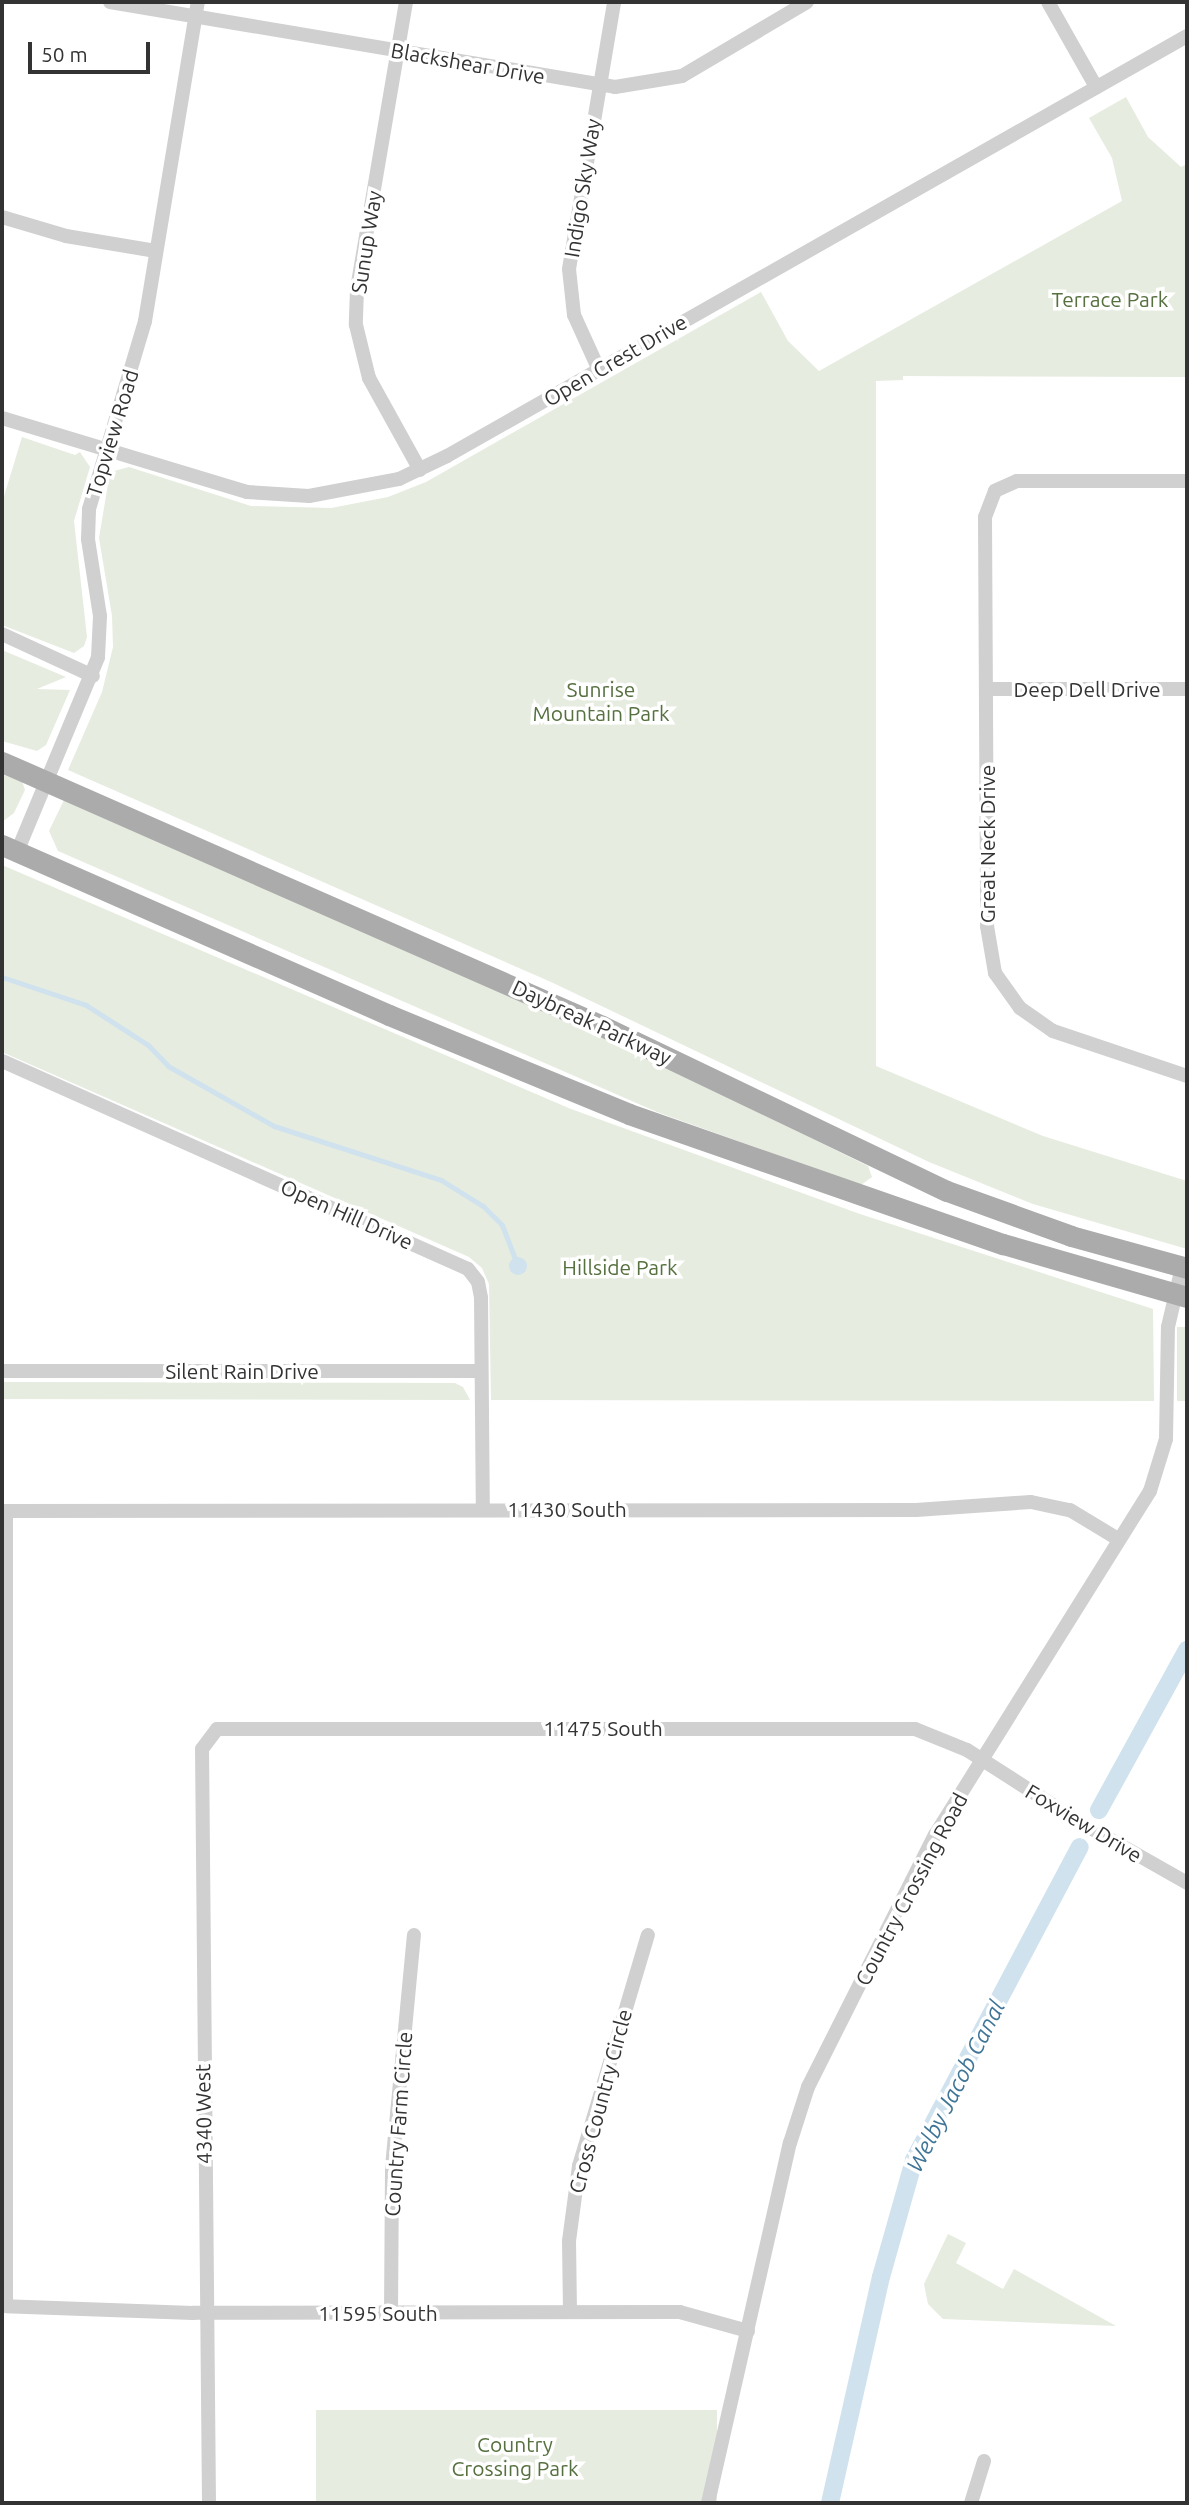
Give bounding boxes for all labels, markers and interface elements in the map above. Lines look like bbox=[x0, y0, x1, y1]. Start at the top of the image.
scale bar bbox=[32, 28, 154, 72]
street label: Blackshear Drive bbox=[389, 37, 547, 89]
text: 50 m bbox=[41, 42, 88, 66]
street label: Indigo Sky Way bbox=[559, 117, 605, 259]
street label: Sunup Way bbox=[345, 189, 387, 295]
park label: Terrace Park bbox=[1052, 286, 1168, 312]
street label: Open Crest Drive bbox=[539, 309, 691, 411]
street label: Topview Road bbox=[81, 366, 143, 500]
park label: Sunrise Mountain Park bbox=[532, 676, 670, 726]
street label: Deep Dell Drive bbox=[1014, 676, 1160, 702]
street label: Great Neck Drive bbox=[974, 765, 1000, 923]
street label: Daybreak Parkway bbox=[508, 974, 676, 1070]
street label: Open Hill Drive bbox=[277, 1174, 417, 1254]
park label: Hillside Park bbox=[562, 1254, 678, 1280]
street label: Silent Rain Drive bbox=[165, 1358, 319, 1384]
street label: 11430 South bbox=[507, 1496, 627, 1522]
street label: 11475 South bbox=[543, 1715, 663, 1741]
street label: Foxview Drive bbox=[1021, 1778, 1147, 1868]
street label: Country Crossing Road bbox=[850, 1788, 972, 1990]
water label: Welby Jacob Canal bbox=[901, 1996, 1011, 2176]
street label: Cross Country Circle bbox=[563, 2006, 637, 2196]
street label: Country Farm Circle bbox=[379, 2031, 417, 2217]
street label: 4340 West bbox=[190, 2064, 216, 2164]
street label: 11595 South bbox=[318, 2300, 438, 2326]
park label: Country Crossing Park bbox=[451, 2431, 579, 2481]

